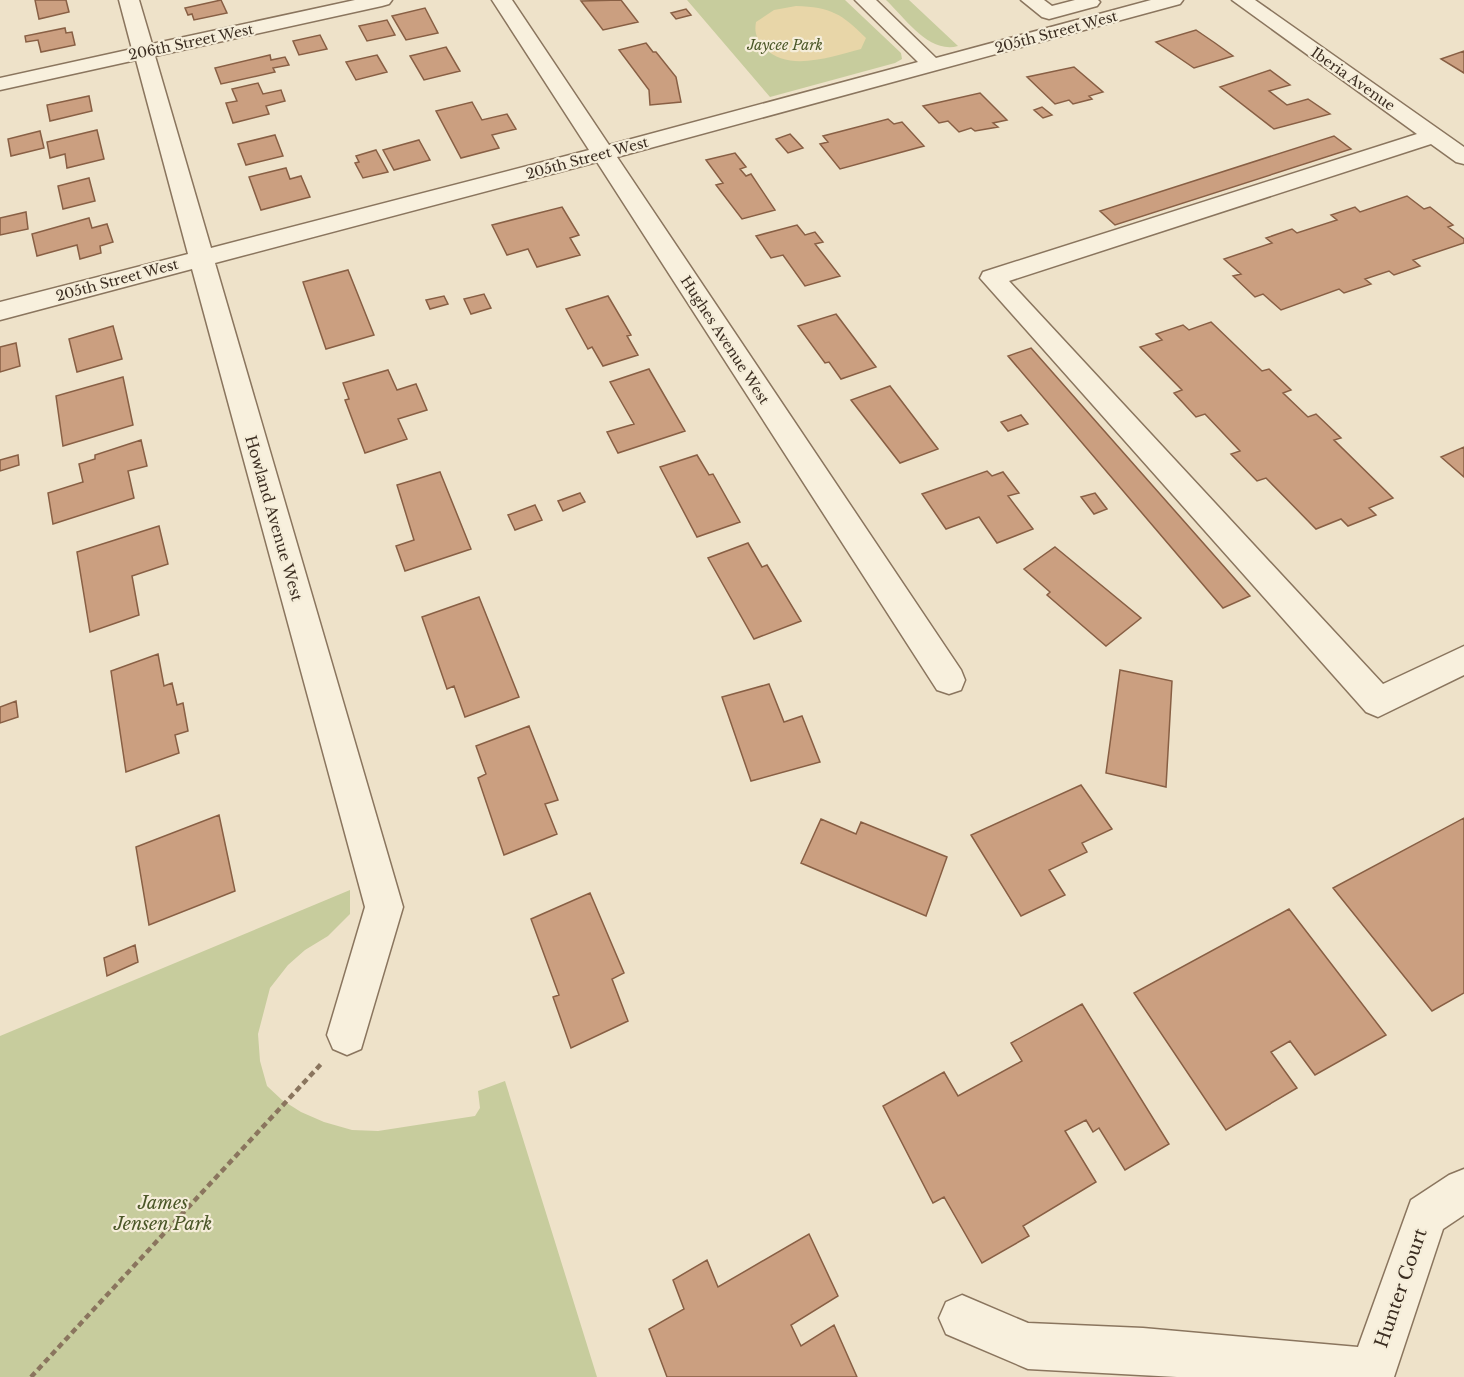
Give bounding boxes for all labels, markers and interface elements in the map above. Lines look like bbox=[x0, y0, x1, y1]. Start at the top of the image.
street label: 205th Street West bbox=[993, 7, 1120, 57]
street label: 206th Street West bbox=[127, 20, 256, 64]
park label: Jaycee Park bbox=[746, 36, 823, 54]
street label: Iberia Avenue bbox=[1307, 43, 1399, 115]
street label: 205th Street West bbox=[524, 133, 651, 183]
street label: 205th Street West bbox=[54, 255, 181, 305]
street label: Hughes Avenue West bbox=[677, 272, 774, 408]
street label: Howland Avenue West bbox=[241, 433, 307, 603]
park label: James Jensen Park bbox=[113, 1192, 212, 1235]
street label: Hunter Court bbox=[1370, 1225, 1432, 1351]

